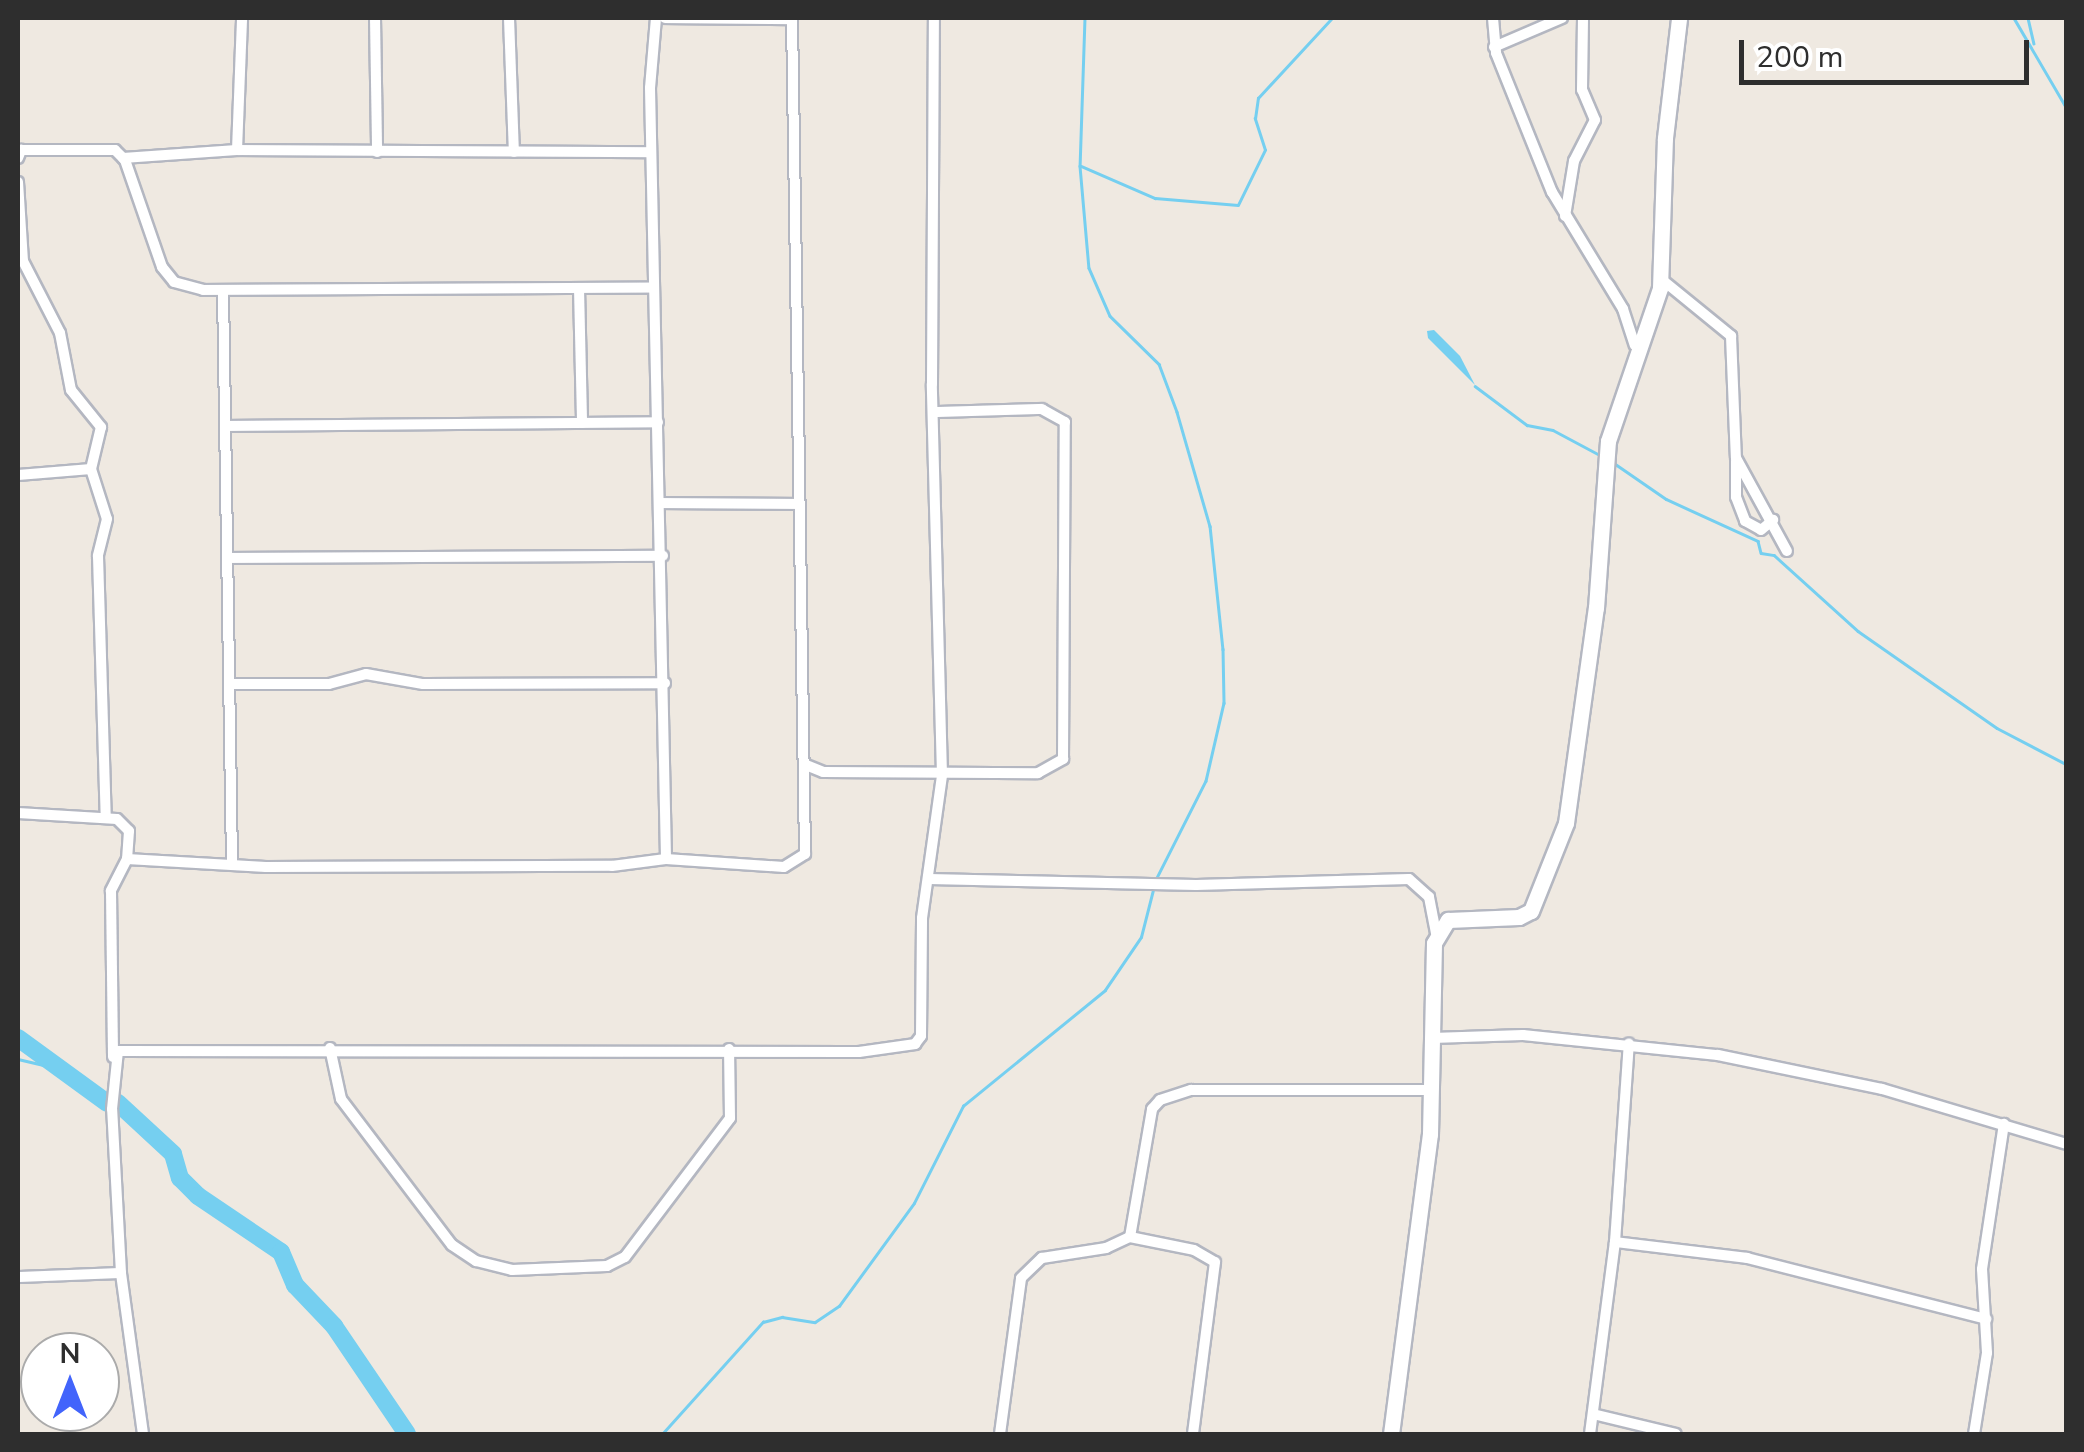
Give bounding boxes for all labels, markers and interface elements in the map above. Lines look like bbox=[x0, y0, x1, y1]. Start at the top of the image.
scale bar bbox=[1744, 20, 2034, 82]
text: 200 m bbox=[1756, 37, 1843, 78]
north arrow bbox=[20, 1332, 120, 1432]
text: N bbox=[60, 1335, 80, 1373]

